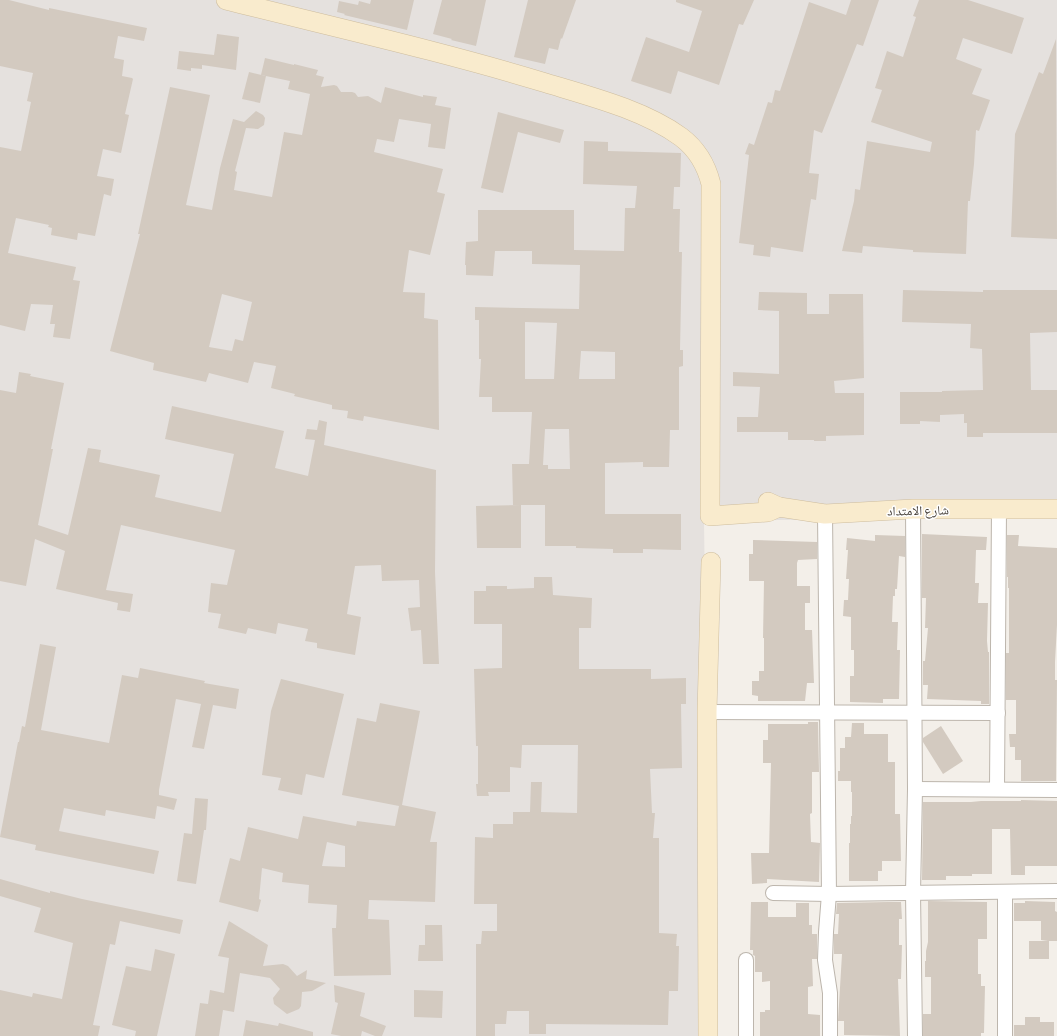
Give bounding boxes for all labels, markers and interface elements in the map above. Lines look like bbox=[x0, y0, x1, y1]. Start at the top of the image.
street label: شارع الامتداد bbox=[887, 502, 949, 521]

